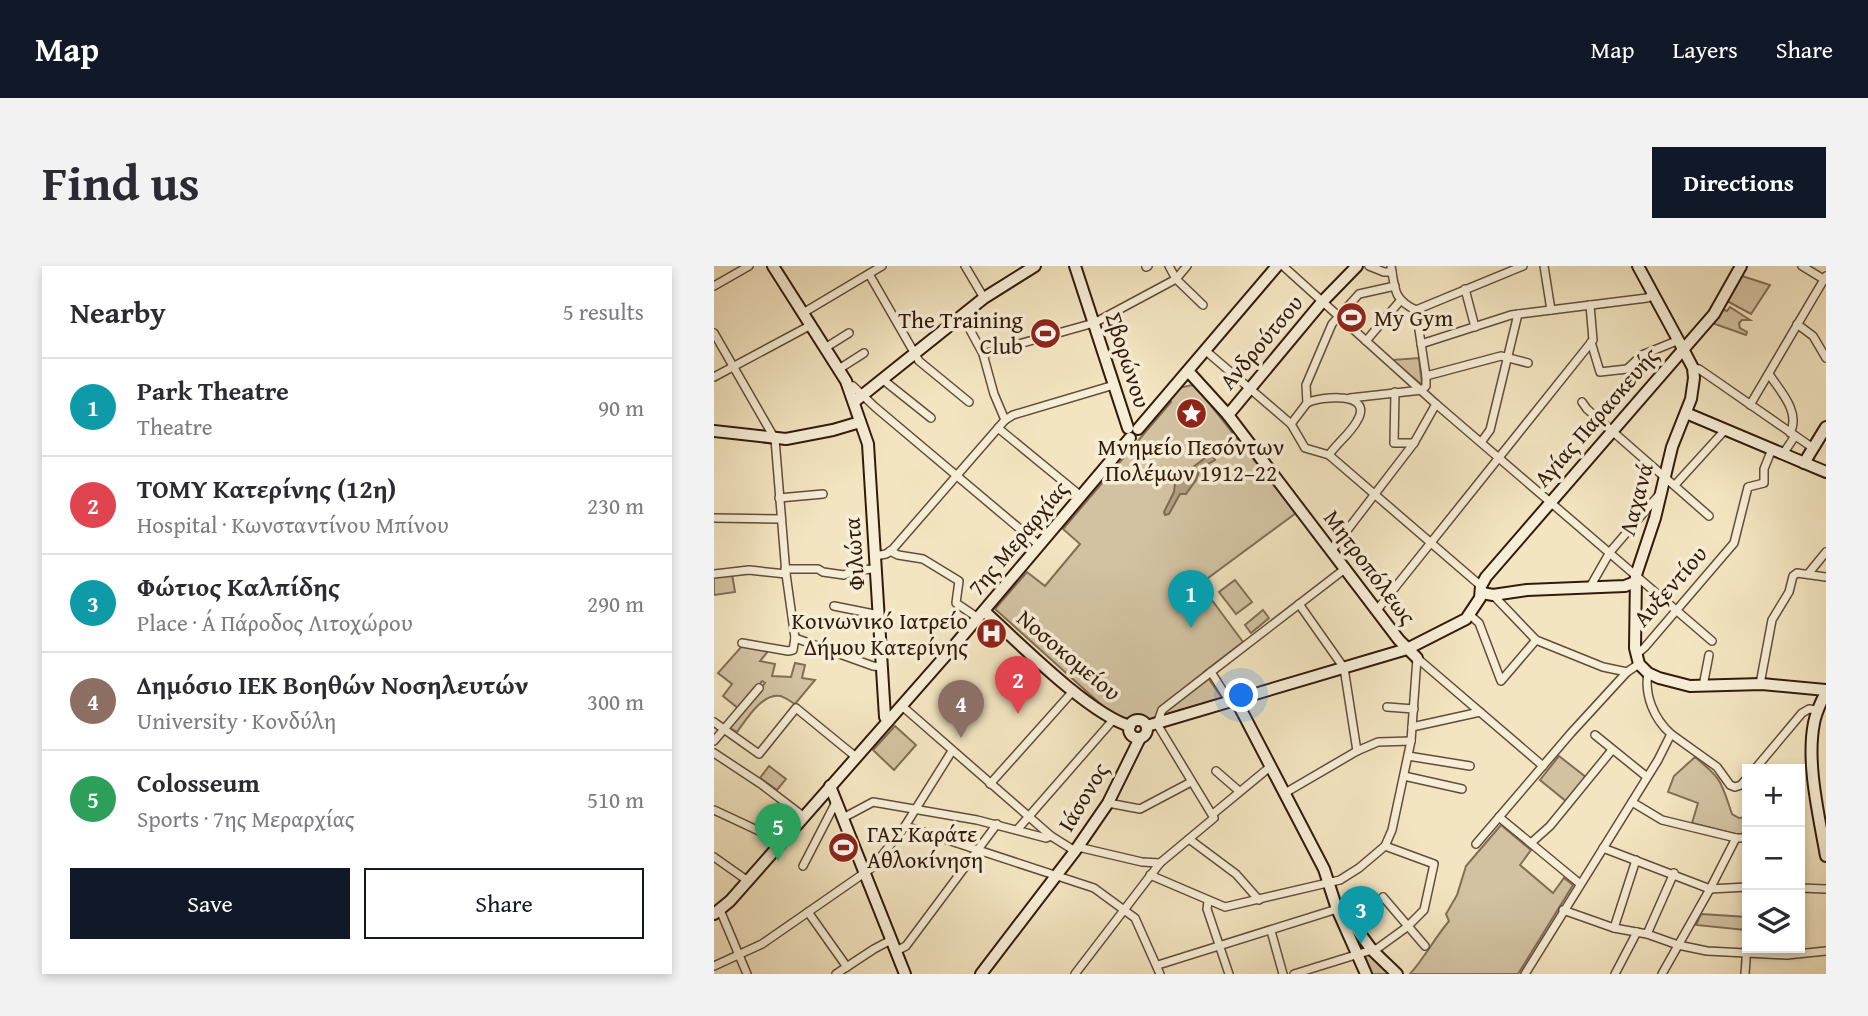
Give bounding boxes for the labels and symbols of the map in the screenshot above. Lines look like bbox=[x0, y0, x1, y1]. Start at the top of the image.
street label: Ανδρούτσου bbox=[1211, 287, 1310, 396]
sports icon: My Gym bbox=[1334, 301, 1368, 335]
place label: My Gym bbox=[1374, 301, 1453, 334]
place label: The Training Club bbox=[898, 303, 1024, 362]
street label: Σβορώνου bbox=[1098, 308, 1159, 412]
sports icon: The Training Club bbox=[1029, 316, 1063, 350]
street label: Αγίας Παρασκευής bbox=[1526, 339, 1666, 494]
place icon: Μνημείο Πεσόντων Πολέμων 1912–22 bbox=[1174, 396, 1208, 430]
place label: Μνημείο Πεσόντων Πολέμων 1912–22 bbox=[1098, 430, 1284, 489]
street label: Λαχανά bbox=[1610, 459, 1661, 539]
street label: 7ης Μεραρχίας bbox=[959, 473, 1076, 602]
street label: Μητροπόλεως bbox=[1316, 502, 1425, 631]
street label: Φιλώτα bbox=[834, 516, 873, 592]
street label: Αυξεντίου bbox=[1625, 538, 1714, 634]
pin: 1 bbox=[1168, 570, 1214, 628]
street label: Νοσοκομείου bbox=[1010, 601, 1128, 708]
place label: Κοινωνικό Ιατρείο Δήμου Κατερίνης bbox=[791, 604, 968, 663]
hospital icon: Κοινωνικό Ιατρείο Δήμου Κατερίνης bbox=[974, 617, 1008, 651]
pin: 2 bbox=[995, 656, 1041, 714]
your location bbox=[1224, 678, 1258, 712]
pin: 4 bbox=[938, 680, 984, 738]
street label: Ιάσονος bbox=[1049, 756, 1116, 838]
pin: 5 bbox=[755, 803, 801, 861]
place label: ΓΑΣ Καράτε Αθλοκίνηση bbox=[867, 817, 983, 876]
sports icon: ΓΑΣ Καράτε Αθλοκίνηση bbox=[827, 830, 861, 864]
pin: 3 bbox=[1338, 886, 1384, 944]

